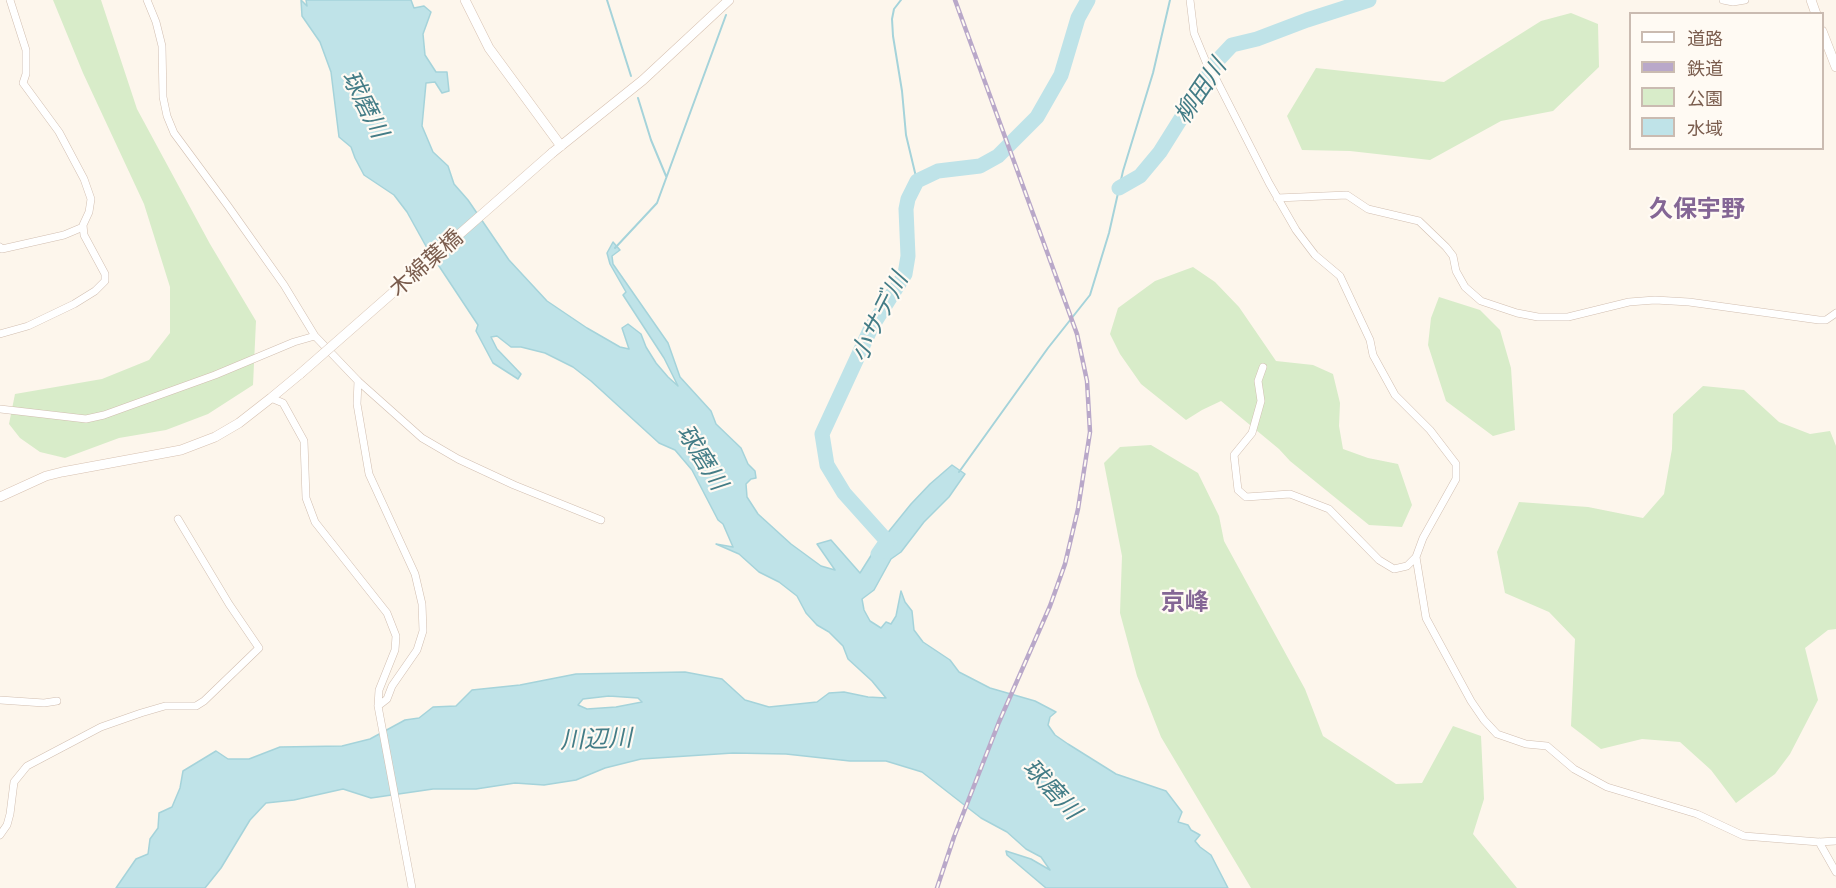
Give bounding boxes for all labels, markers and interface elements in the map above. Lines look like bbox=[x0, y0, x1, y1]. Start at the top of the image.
legend bbox=[1629, 12, 1824, 150]
text: 道路 bbox=[1687, 27, 1723, 49]
water label: 柳田川 bbox=[1168, 53, 1232, 129]
text: 鉄道 bbox=[1687, 57, 1723, 79]
water label: 球磨川 bbox=[336, 65, 394, 143]
text: 公園 bbox=[1687, 87, 1723, 109]
text: 水域 bbox=[1687, 117, 1723, 139]
district label: 久保宇野 bbox=[1649, 195, 1745, 223]
street label: 木綿葉橋 bbox=[384, 224, 468, 302]
water label: 小サデ川 bbox=[844, 268, 914, 366]
water label: 球磨川 bbox=[671, 419, 733, 495]
district label: 京峰 bbox=[1161, 588, 1209, 616]
water label: 川辺川 bbox=[560, 723, 632, 755]
water label: 球磨川 bbox=[1017, 753, 1087, 825]

